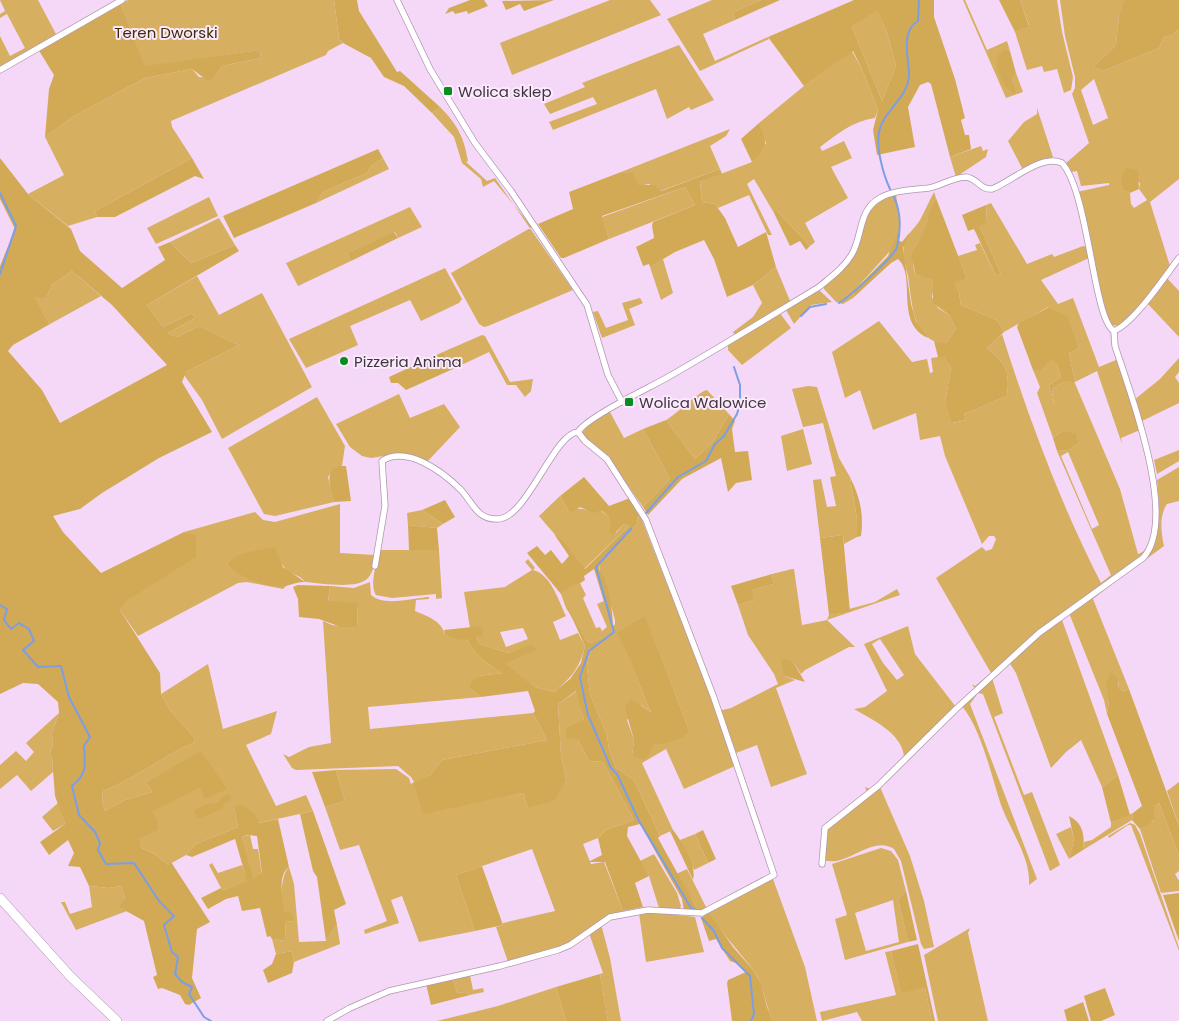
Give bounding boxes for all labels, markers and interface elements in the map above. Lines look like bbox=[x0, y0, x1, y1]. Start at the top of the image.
park label: Teren Dworski bbox=[114, 22, 218, 43]
place label: Wolica sklep bbox=[458, 81, 552, 102]
marker: Wolica sklep bbox=[442, 85, 454, 97]
place label: Pizzeria Anima bbox=[354, 351, 462, 372]
marker: Pizzeria Anima bbox=[338, 355, 350, 367]
place label: Wolica Walowice bbox=[639, 392, 766, 413]
marker: Wolica Walowice bbox=[623, 396, 635, 408]

